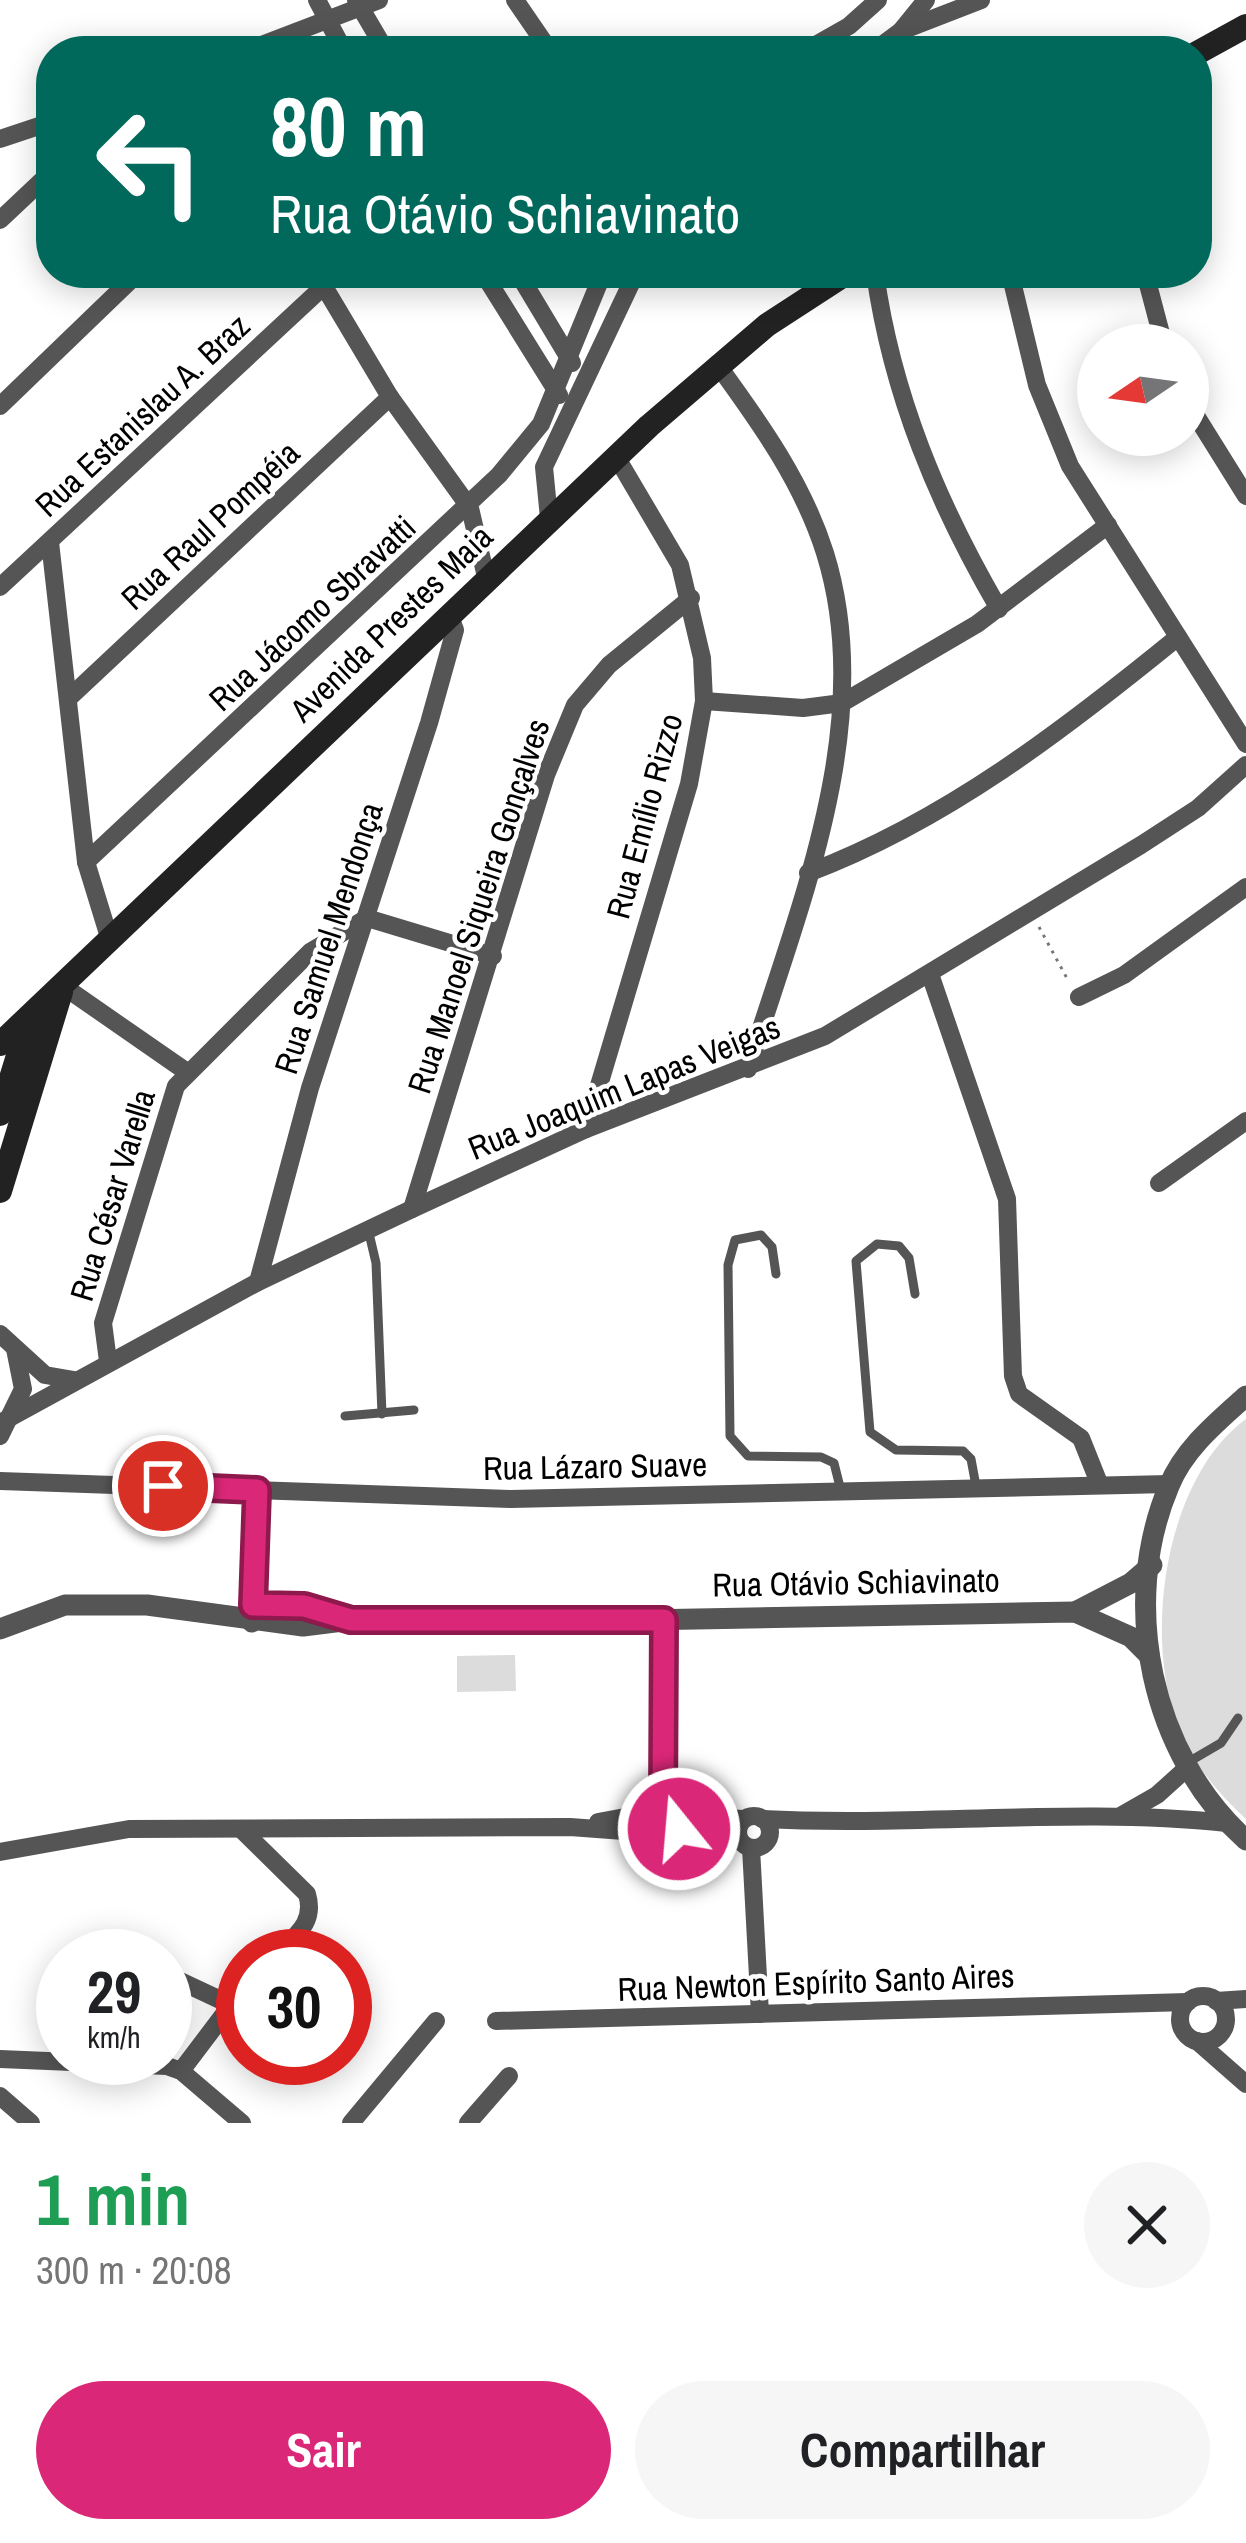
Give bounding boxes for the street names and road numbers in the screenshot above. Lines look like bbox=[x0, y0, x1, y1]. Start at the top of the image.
street label: Rua Estanislau A. Braz bbox=[25, 304, 259, 526]
street label: Rua Raul Pompéia bbox=[111, 431, 309, 619]
street label: Rua Jácomo Sbravatti bbox=[199, 506, 425, 720]
street label: Avenida Prestes Maia bbox=[279, 515, 502, 732]
street label: Rua Emílio Rizzo bbox=[596, 709, 692, 923]
street label: Rua Manoel Siqueira Gonçalves bbox=[397, 713, 559, 1099]
street label: Rua Samuel Mendonça bbox=[263, 797, 393, 1079]
street label: Rua Joaquim Lapas Veigas bbox=[462, 1004, 786, 1170]
street label: Rua César Varella bbox=[59, 1084, 165, 1306]
street label: Rua Lázaro Suave bbox=[483, 1442, 707, 1490]
street label: Rua Otávio Schiavinato bbox=[712, 1557, 1000, 1607]
street label: Rua Newton Espírito Santo Aires bbox=[617, 1953, 1015, 2011]

